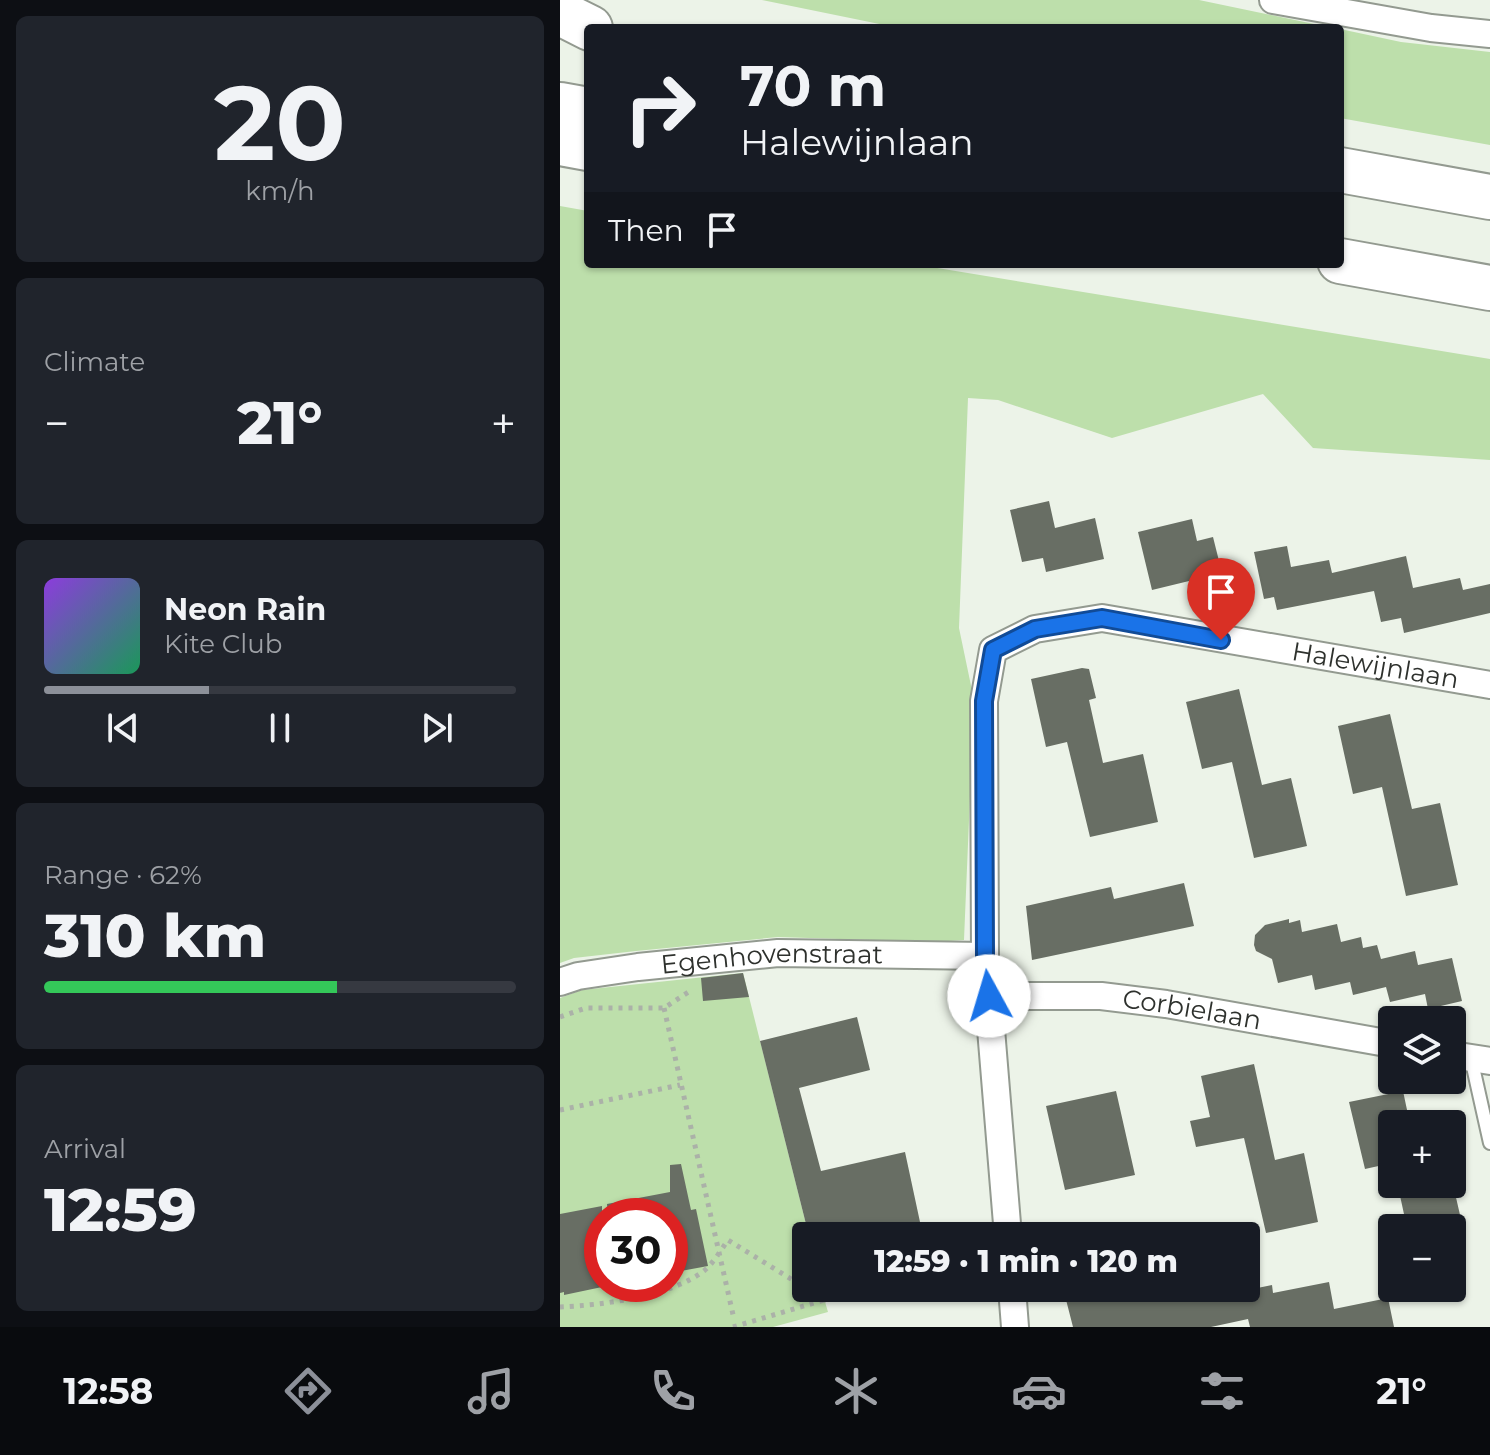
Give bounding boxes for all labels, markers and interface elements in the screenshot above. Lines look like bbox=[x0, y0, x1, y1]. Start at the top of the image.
text: 70 m bbox=[740, 52, 886, 120]
icon: right bbox=[608, 56, 712, 160]
text: 20 bbox=[214, 59, 346, 186]
text: Halewijnlaan bbox=[740, 120, 974, 164]
text: km/h bbox=[245, 175, 315, 207]
icon: arrive bbox=[700, 208, 744, 252]
text: Then bbox=[608, 212, 684, 249]
text: Climate bbox=[44, 346, 145, 378]
text: 21° bbox=[237, 386, 323, 459]
text: − bbox=[44, 396, 69, 450]
text: + bbox=[491, 396, 516, 450]
pin bbox=[1187, 558, 1255, 640]
icon: arrive bbox=[1199, 570, 1243, 614]
text: Neon Rain bbox=[164, 591, 326, 628]
text: Kite Club bbox=[164, 628, 282, 660]
street label: Halewijnlaan bbox=[1289, 635, 1461, 695]
icon: previous bbox=[101, 706, 145, 750]
icon: pause bbox=[258, 706, 302, 750]
icon: next bbox=[415, 706, 459, 750]
text: Range · 62% bbox=[44, 859, 202, 891]
text: 310 km bbox=[44, 899, 266, 972]
street label: Egenhovenstraat bbox=[659, 937, 883, 981]
position arrow bbox=[947, 954, 1031, 1038]
street label: Corbielaan bbox=[1121, 983, 1264, 1037]
map controls bbox=[1378, 1006, 1466, 1302]
button: layers bbox=[1378, 1006, 1466, 1094]
button: + bbox=[1378, 1110, 1466, 1198]
text: Arrival bbox=[44, 1133, 126, 1165]
text: 12:59 bbox=[44, 1173, 197, 1246]
speed limit sign: 30 bbox=[584, 1198, 688, 1302]
button: − bbox=[1378, 1214, 1466, 1302]
text: 12:59 · 1 min · 120 m bbox=[874, 1243, 1178, 1280]
icon: directions bbox=[280, 1363, 336, 1419]
icon: music bbox=[463, 1363, 519, 1419]
icon: phone bbox=[645, 1363, 701, 1419]
icon: climate bbox=[828, 1363, 884, 1419]
icon: car bbox=[1011, 1363, 1067, 1419]
icon: filters bbox=[1194, 1363, 1250, 1419]
text: 12:58 bbox=[63, 1369, 153, 1413]
text: 21° bbox=[1376, 1369, 1427, 1413]

